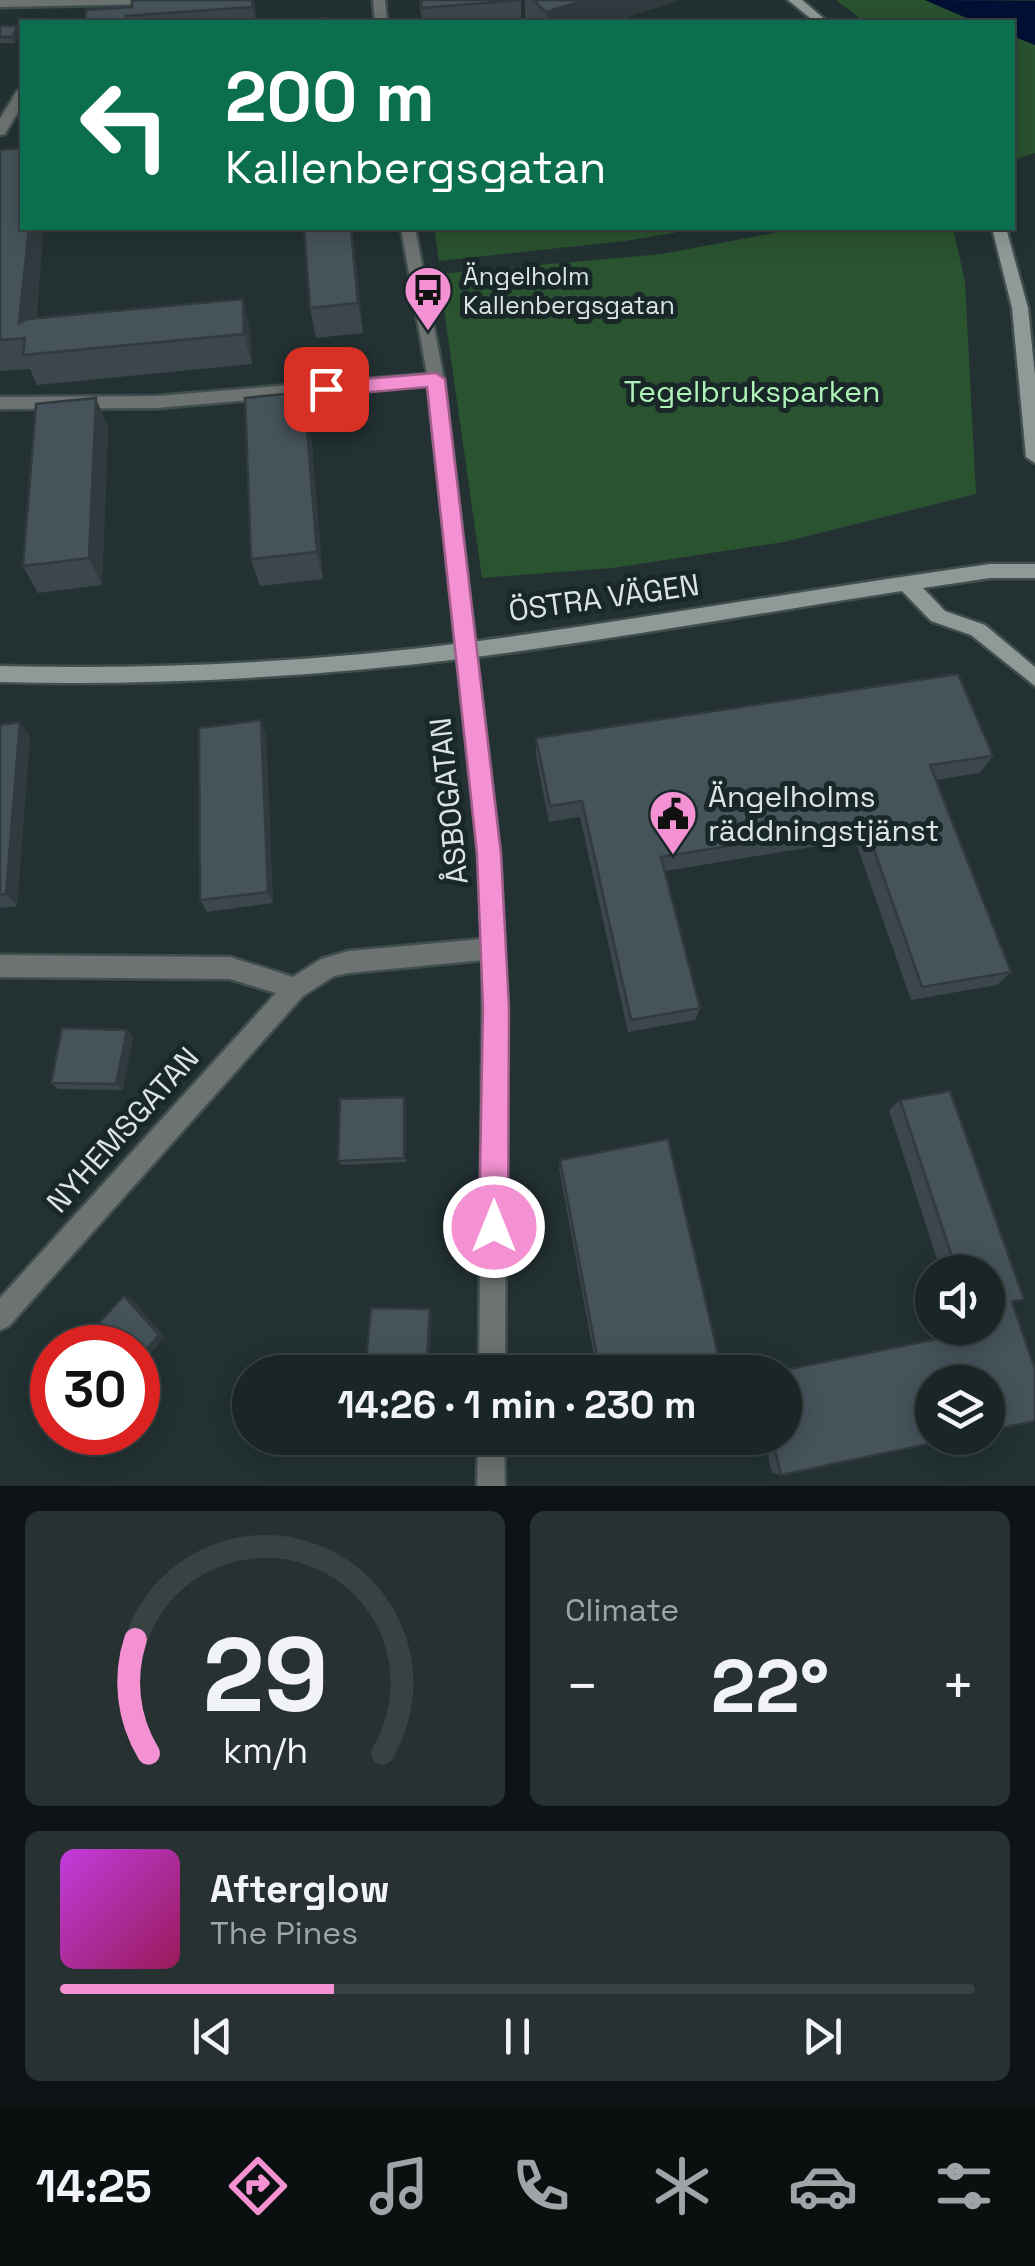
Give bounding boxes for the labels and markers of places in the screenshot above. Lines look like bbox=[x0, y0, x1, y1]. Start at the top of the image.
place label: Ängelholm Kallenbergsgatan bbox=[463, 260, 675, 321]
bus stop icon: Ängelholm Kallenbergsgatan bbox=[402, 264, 454, 332]
pin bbox=[284, 347, 369, 432]
place label: Ängelholms räddningstjänst bbox=[708, 777, 939, 850]
public building icon: Ängelholms räddningstjänst bbox=[647, 788, 699, 856]

